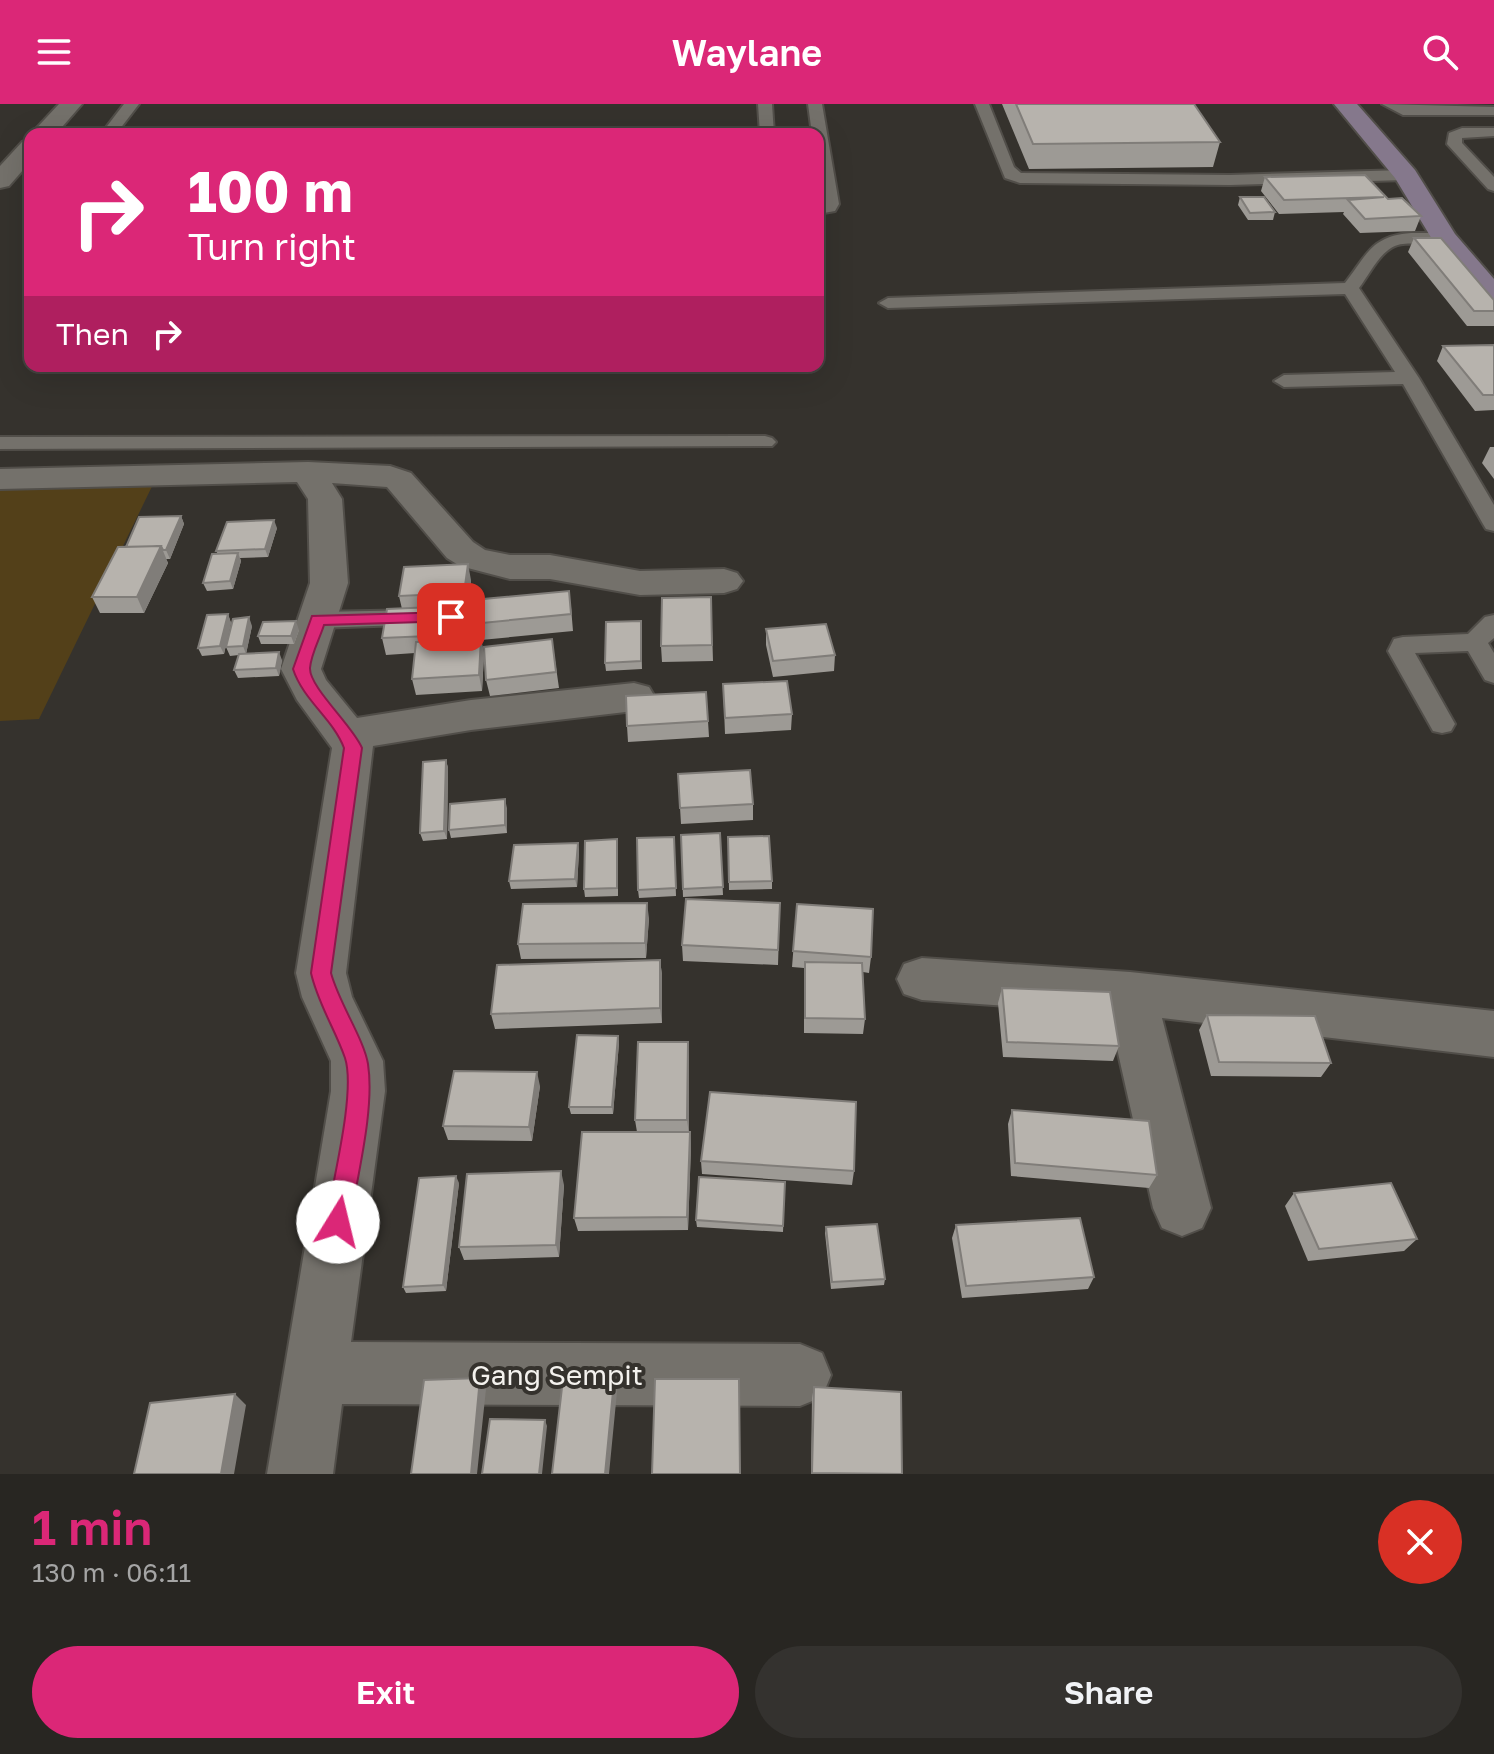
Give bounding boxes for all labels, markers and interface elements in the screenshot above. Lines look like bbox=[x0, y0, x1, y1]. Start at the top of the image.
icon: menu bbox=[32, 30, 76, 74]
icon: search bbox=[1418, 30, 1462, 74]
text: Waylane bbox=[672, 31, 822, 74]
text: 100 m bbox=[188, 157, 353, 224]
icon: right bbox=[56, 160, 160, 264]
text: Turn right bbox=[188, 225, 356, 268]
icon: right bbox=[145, 312, 189, 356]
text: Then bbox=[56, 316, 129, 352]
pin bbox=[417, 583, 485, 651]
icon: arrive bbox=[429, 595, 473, 639]
position arrow bbox=[296, 1180, 380, 1264]
street label: Gang Sempit bbox=[471, 1358, 643, 1391]
text: 1 min bbox=[32, 1498, 152, 1556]
button: close bbox=[1378, 1500, 1462, 1584]
text: 130 m · 06:11 bbox=[32, 1557, 191, 1588]
button: Exit bbox=[32, 1646, 739, 1738]
button: Share bbox=[755, 1646, 1462, 1738]

